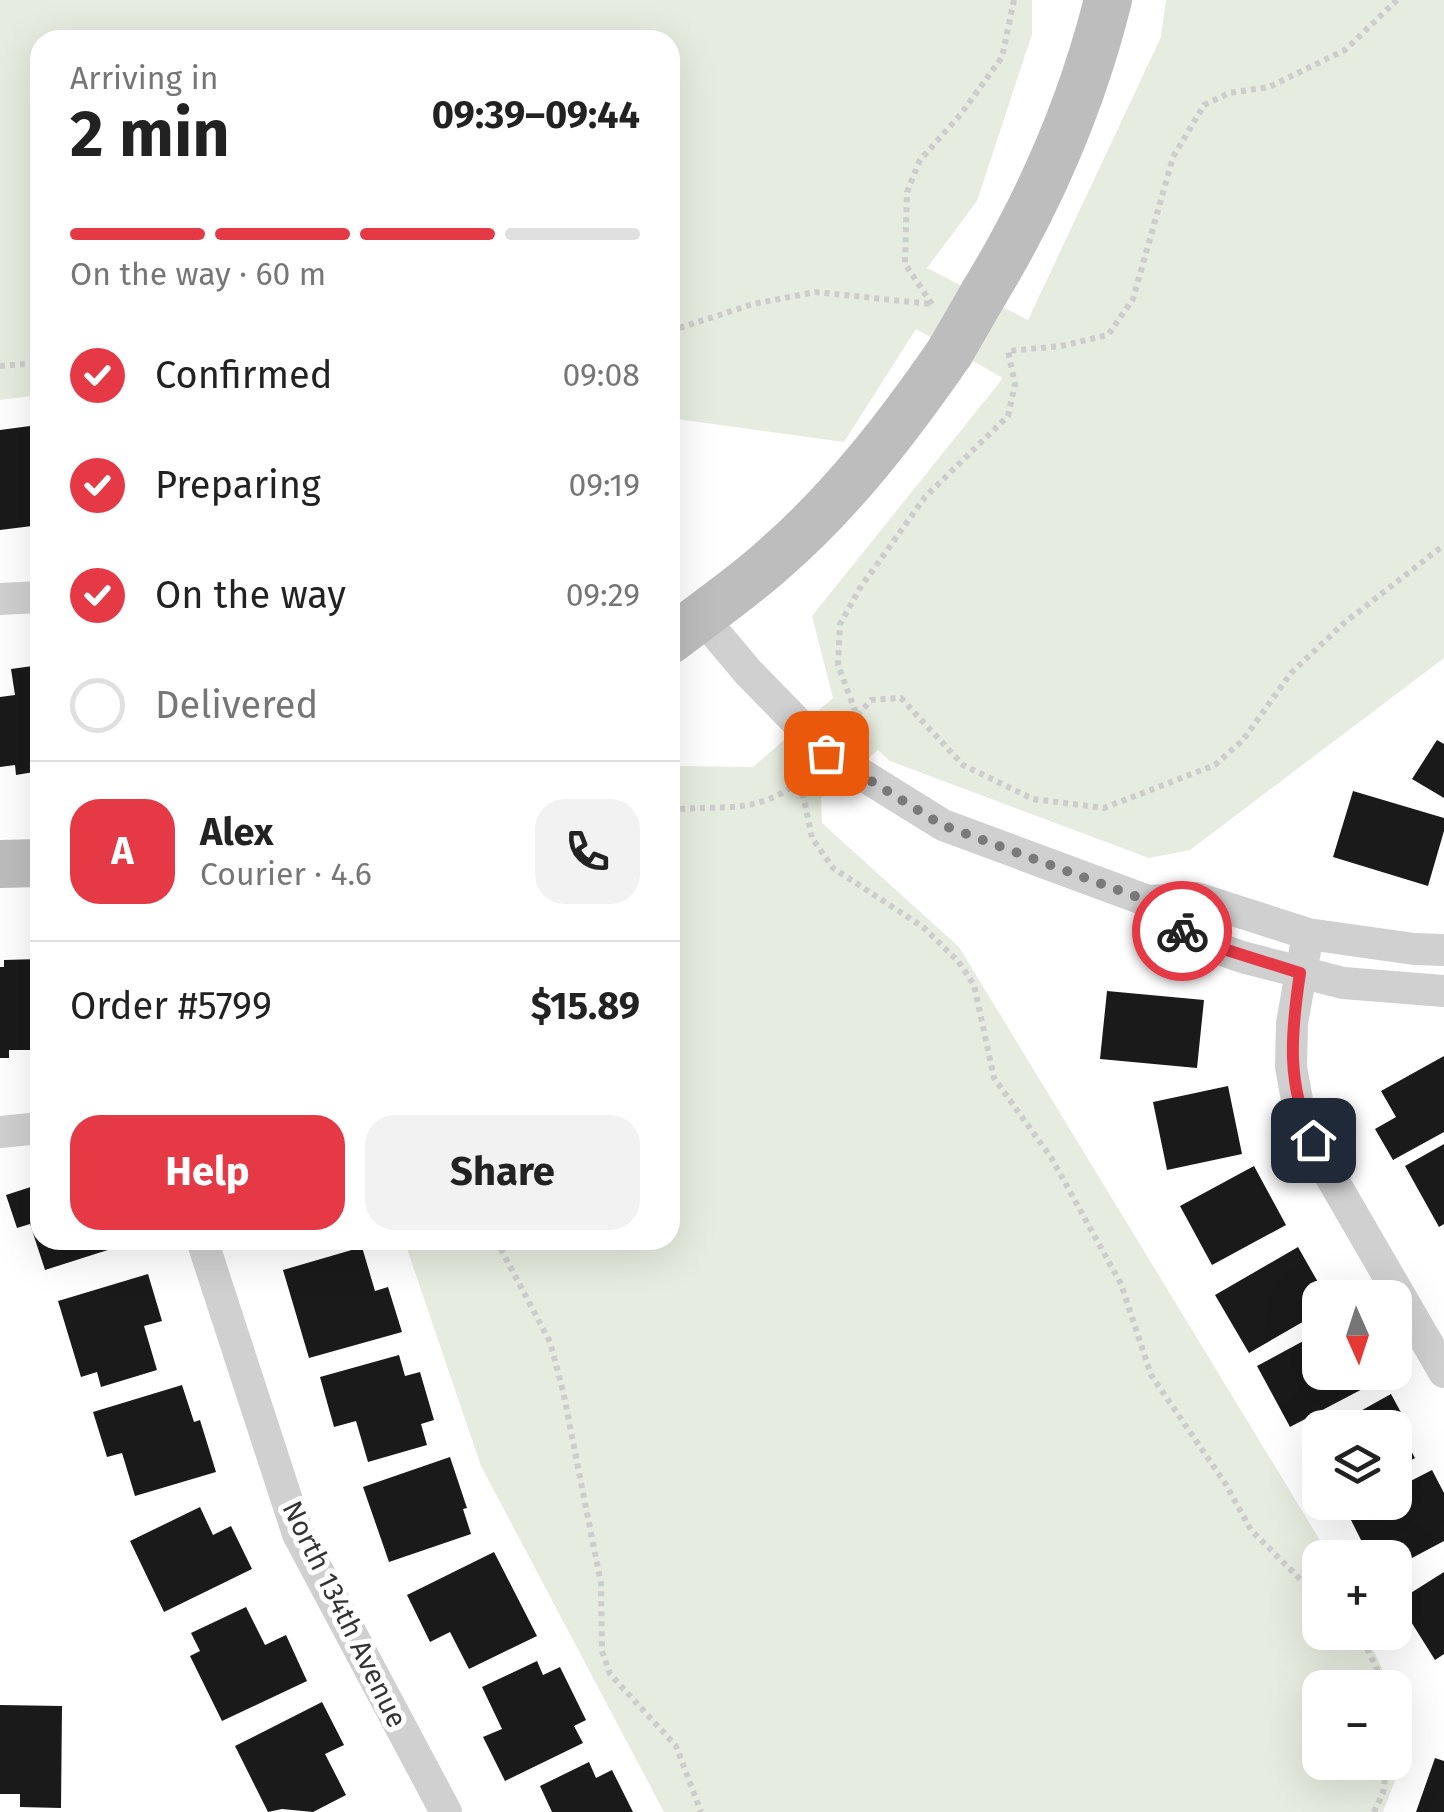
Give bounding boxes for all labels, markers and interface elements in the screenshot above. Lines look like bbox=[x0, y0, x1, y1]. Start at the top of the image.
text: Arriving in bbox=[70, 59, 218, 97]
text: 09:39–09:44 bbox=[432, 92, 640, 138]
text: 2 min bbox=[70, 95, 230, 173]
text: On the way · 60 m bbox=[70, 255, 326, 293]
icon: check bbox=[70, 348, 125, 403]
text: Confirmed bbox=[155, 352, 333, 398]
text: 09:08 bbox=[562, 356, 640, 394]
icon: check bbox=[70, 458, 125, 513]
text: Preparing bbox=[155, 462, 321, 508]
text: 09:19 bbox=[569, 466, 640, 504]
icon: check bbox=[70, 568, 125, 623]
text: On the way bbox=[155, 572, 346, 618]
text: 09:29 bbox=[566, 576, 640, 614]
text: Delivered bbox=[155, 682, 318, 728]
pin bbox=[784, 711, 869, 796]
icon: bag bbox=[799, 726, 854, 781]
button: phone bbox=[535, 799, 640, 904]
text: Alex bbox=[200, 809, 273, 855]
text: A bbox=[111, 828, 134, 874]
text: Courier · 4.6 bbox=[200, 855, 372, 893]
courier bbox=[1132, 881, 1232, 981]
icon: bike bbox=[1155, 904, 1210, 959]
text: Order #5799 bbox=[70, 983, 272, 1029]
text: $15.89 bbox=[531, 983, 640, 1029]
pin bbox=[1271, 1098, 1356, 1183]
icon: home bbox=[1286, 1113, 1341, 1168]
button: Help bbox=[70, 1115, 345, 1230]
button: Share bbox=[365, 1115, 640, 1230]
north arrow bbox=[1302, 1280, 1412, 1390]
map controls bbox=[1302, 1280, 1412, 1780]
button: layers bbox=[1302, 1410, 1412, 1520]
street label: North 134th Avenue bbox=[275, 1496, 414, 1733]
button: + bbox=[1302, 1540, 1412, 1650]
button: − bbox=[1302, 1670, 1412, 1780]

